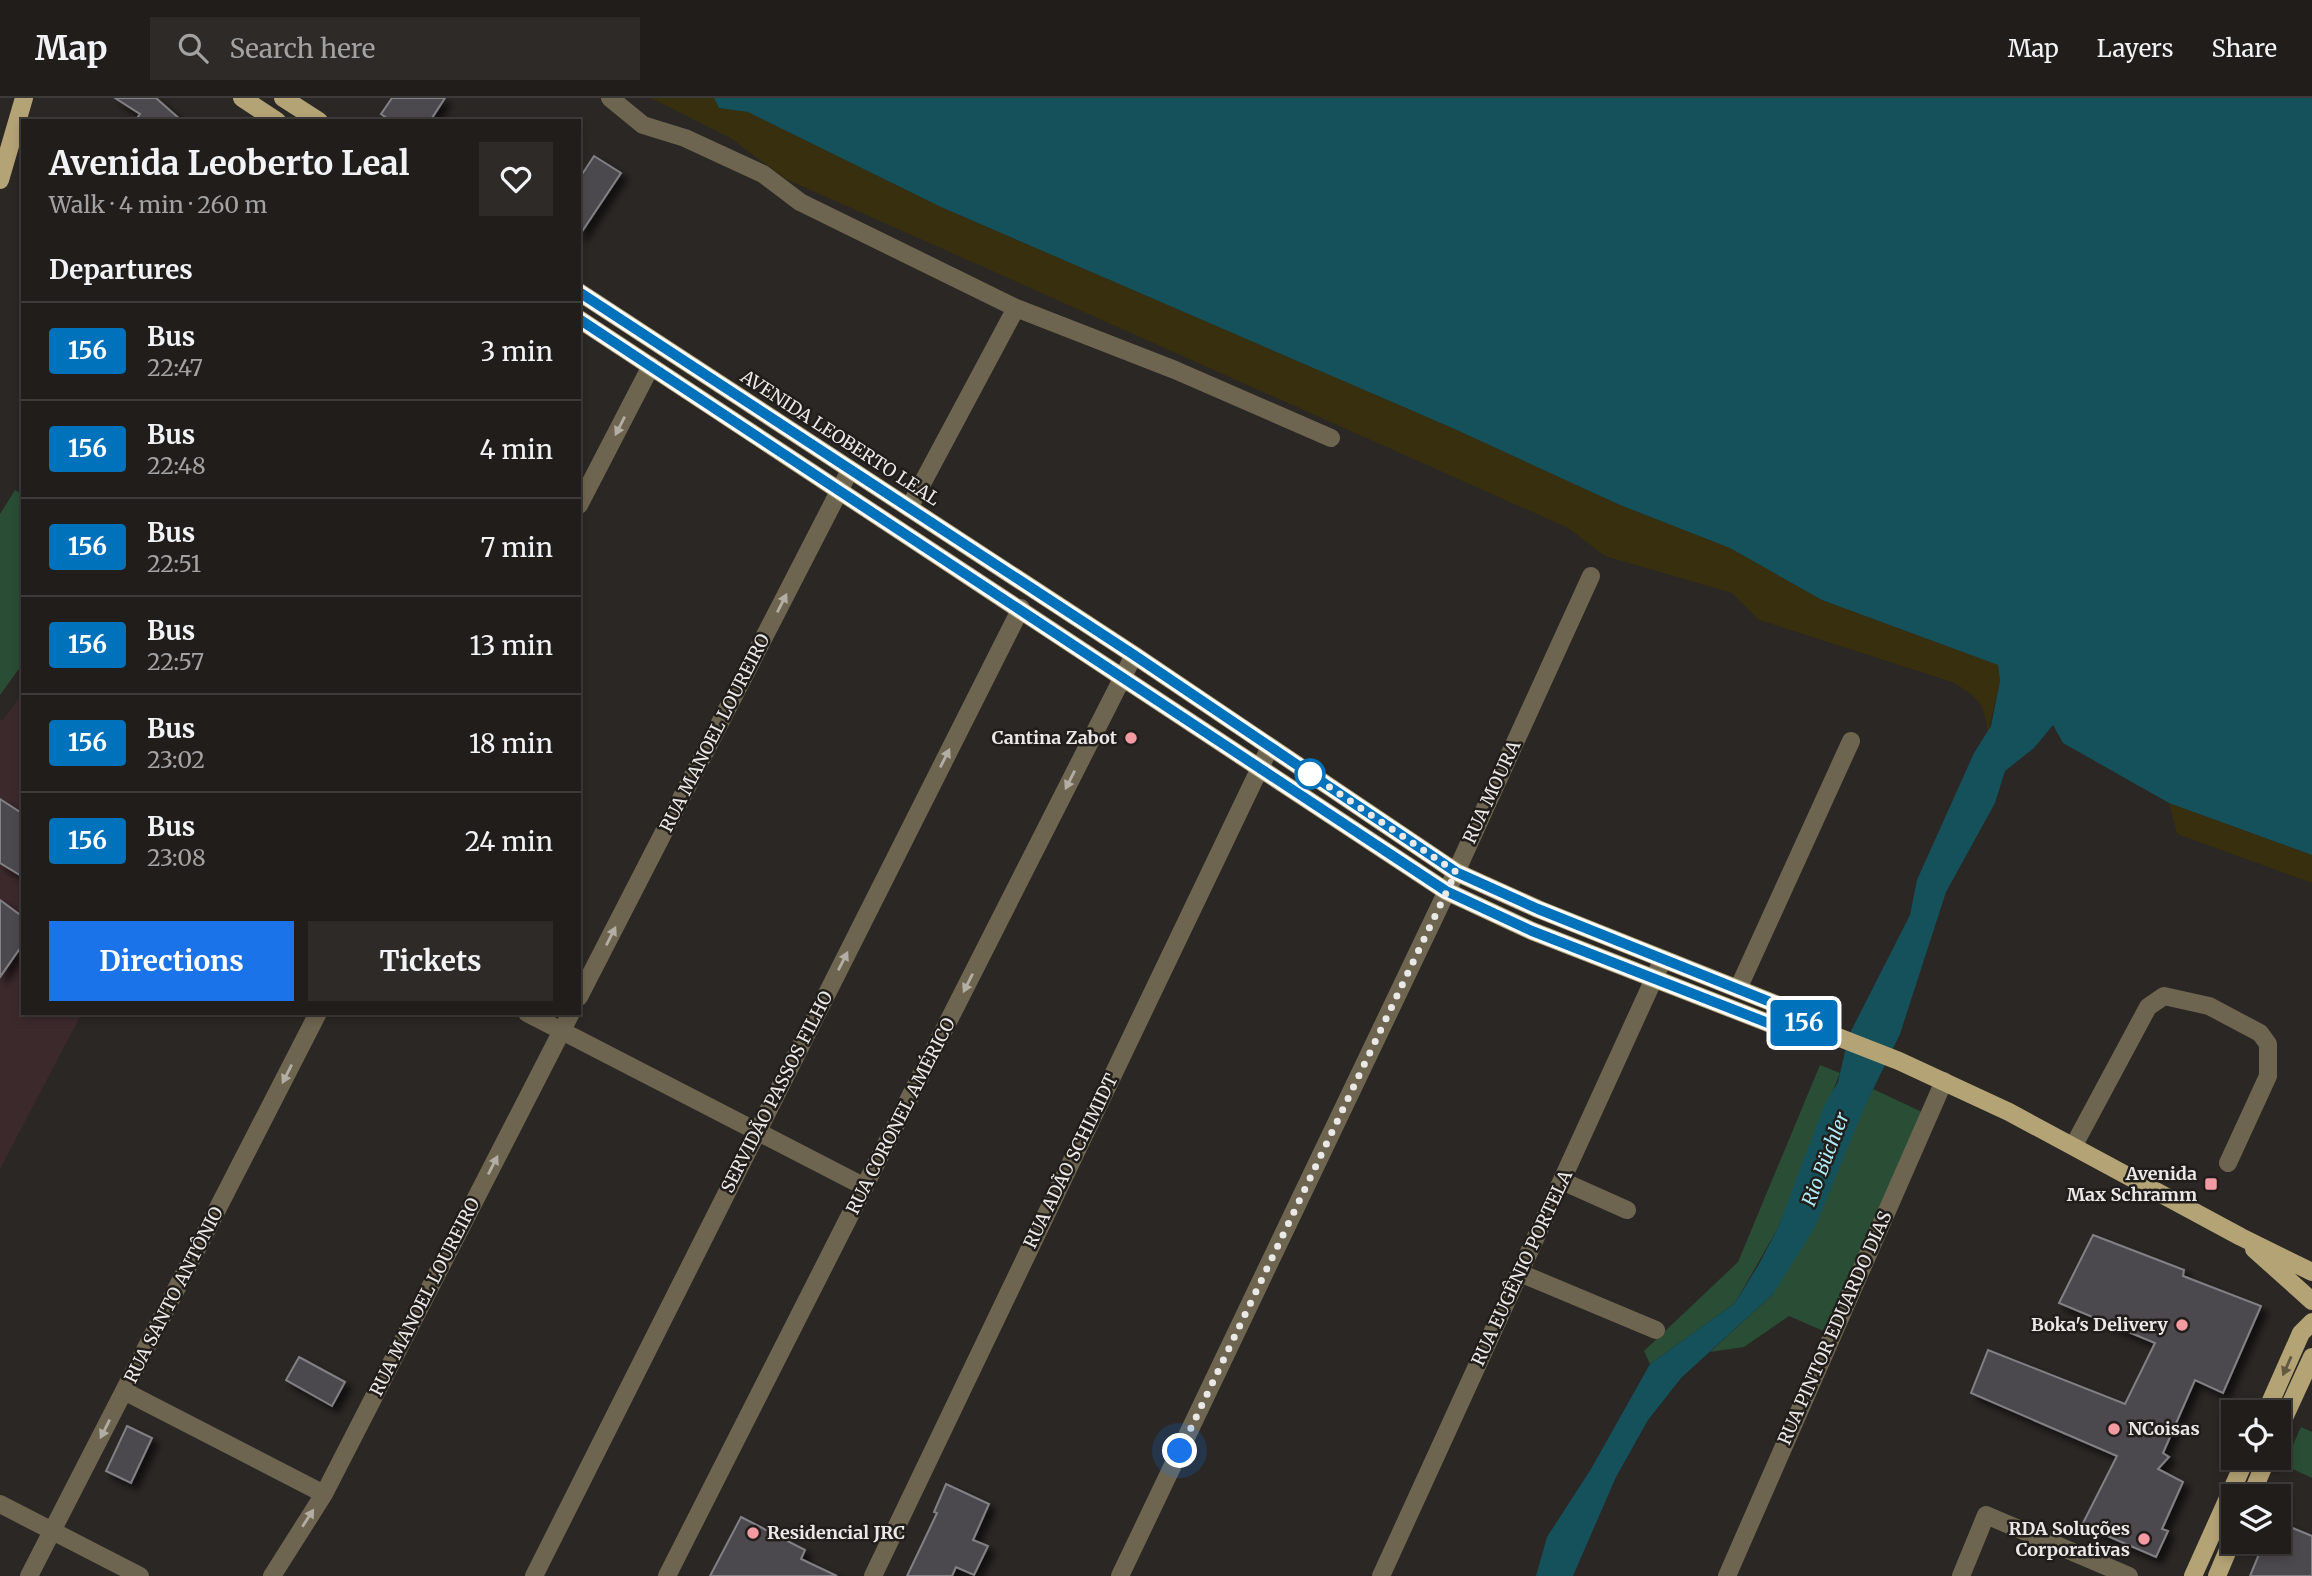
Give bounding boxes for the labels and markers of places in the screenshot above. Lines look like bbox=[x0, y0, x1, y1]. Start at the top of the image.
place label: Cantina Zabot bbox=[992, 726, 1118, 749]
marker: Cantina Zabot bbox=[1123, 730, 1139, 746]
unlabelled marker bbox=[1295, 759, 1325, 789]
place label: Avenida Max Schramm bbox=[2067, 1162, 2197, 1206]
marker: Avenida Max Schramm bbox=[2203, 1176, 2219, 1192]
place label: Boka's Delivery bbox=[2031, 1313, 2168, 1336]
marker: Boka's Delivery bbox=[2174, 1317, 2190, 1333]
place label: NCoisas bbox=[2128, 1417, 2200, 1440]
marker: NCoisas bbox=[2106, 1421, 2122, 1437]
place label: RDA Soluções Corporativas bbox=[2009, 1517, 2130, 1561]
place label: Residencial JRC bbox=[767, 1521, 905, 1544]
marker: Residencial JRC bbox=[745, 1525, 761, 1541]
marker: RDA Soluções Corporativas bbox=[2136, 1531, 2152, 1547]

